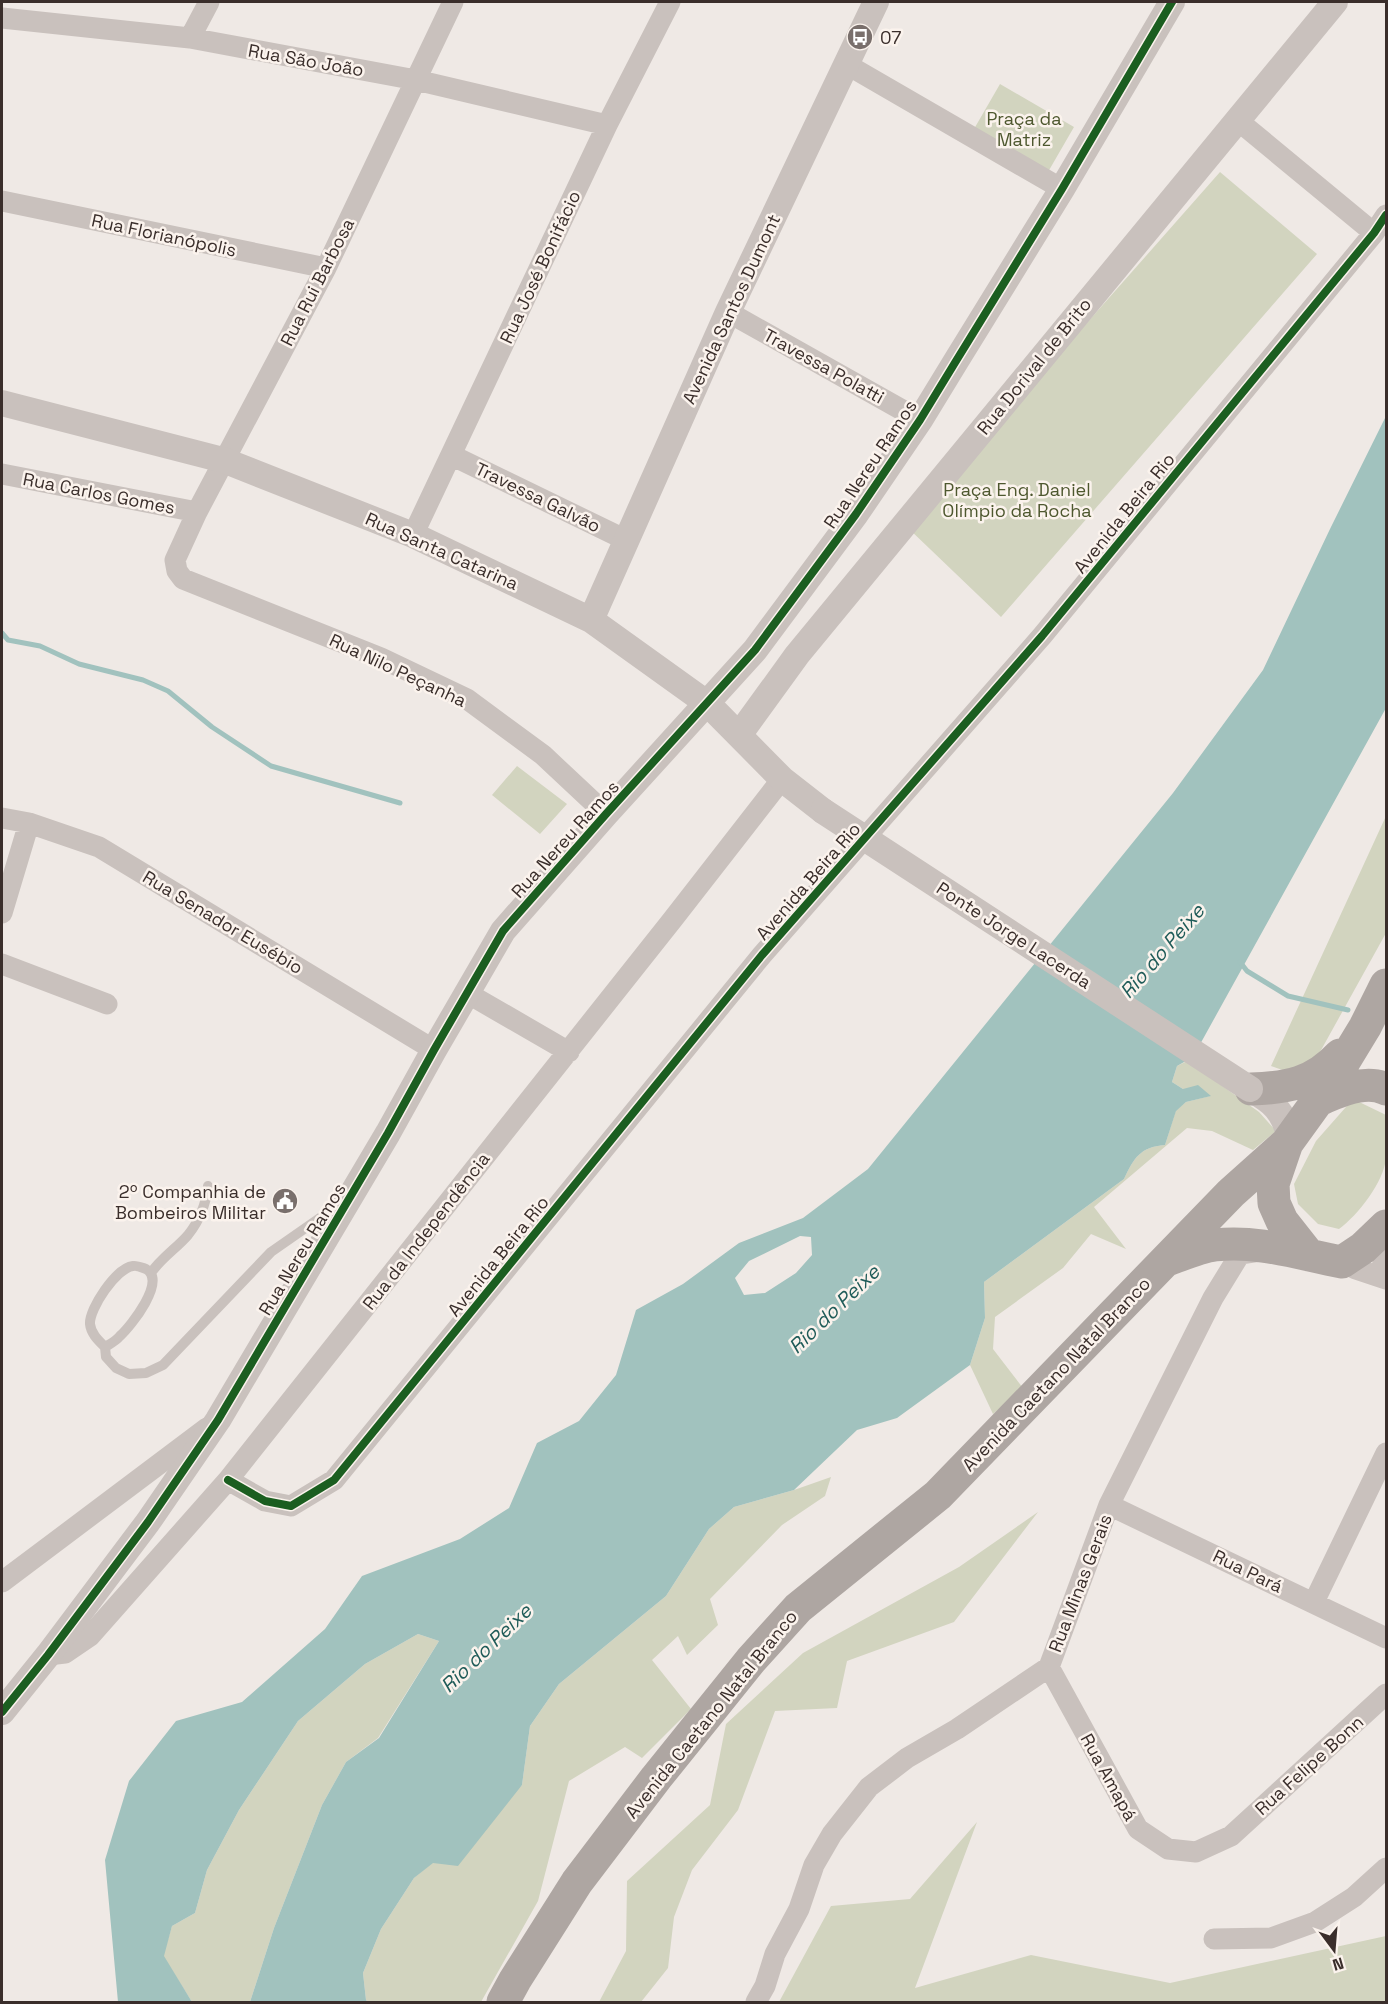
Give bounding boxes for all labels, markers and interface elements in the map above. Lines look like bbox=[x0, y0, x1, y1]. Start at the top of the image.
bus stop icon: 07 bbox=[845, 22, 875, 52]
place label: 07 bbox=[880, 26, 901, 49]
street label: Rua São João bbox=[246, 39, 366, 81]
park label: Praça da Matriz bbox=[986, 107, 1062, 151]
street label: Rua José Bonifácio bbox=[494, 187, 586, 347]
street label: Rua Florianópolis bbox=[90, 208, 238, 262]
street label: Avenida Santos Dumont bbox=[677, 210, 785, 408]
street label: Rua Rui Barbosa bbox=[275, 214, 359, 350]
street label: Rua Dorival de Brito bbox=[972, 293, 1096, 439]
street label: Travessa Polatti bbox=[760, 323, 888, 409]
street label: Rua Nereu Ramos bbox=[818, 395, 922, 533]
street label: Avenida Beira Rio bbox=[1068, 448, 1180, 578]
street label: Travessa Galvão bbox=[472, 457, 604, 537]
street label: Rua Carlos Gomes bbox=[21, 467, 177, 519]
park label: Praça Eng. Daniel Olímpio da Rocha bbox=[942, 478, 1092, 522]
street label: Rua Santa Catarina bbox=[362, 507, 522, 595]
street label: Rua Nilo Peçanha bbox=[326, 628, 470, 712]
street label: Rua Nereu Ramos bbox=[506, 775, 624, 903]
street label: Avenida Beira Rio bbox=[751, 817, 865, 945]
street label: Rua Senador Eusébio bbox=[139, 865, 307, 979]
street label: Ponte Jorge Lacerda bbox=[932, 876, 1096, 994]
water label: Rio do Peixe bbox=[1114, 897, 1211, 1004]
street label: Rua da Independência bbox=[357, 1148, 495, 1314]
street label: Rua Nereu Ramos bbox=[253, 1179, 351, 1319]
place label: 2º Companhia de Bombeiros Militar bbox=[115, 1180, 266, 1224]
public building icon: 2º Companhia de Bombeiros Militar bbox=[270, 1186, 300, 1216]
street label: Avenida Beira Rio bbox=[442, 1191, 554, 1321]
water label: Rio do Peixe bbox=[783, 1258, 886, 1359]
street label: Avenida Caetano Natal Branco bbox=[957, 1272, 1155, 1476]
street label: Rua Minas Gerais bbox=[1043, 1511, 1117, 1655]
street label: Rua Pará bbox=[1209, 1544, 1287, 1598]
water label: Rio do Peixe bbox=[435, 1597, 538, 1698]
street label: Avenida Caetano Natal Branco bbox=[620, 1605, 802, 1823]
street label: Rua Felipe Bonn bbox=[1250, 1710, 1368, 1820]
street label: Rua Amapá bbox=[1076, 1729, 1142, 1825]
north arrow bbox=[1304, 1920, 1364, 1980]
text: N bbox=[1330, 1952, 1346, 1976]

